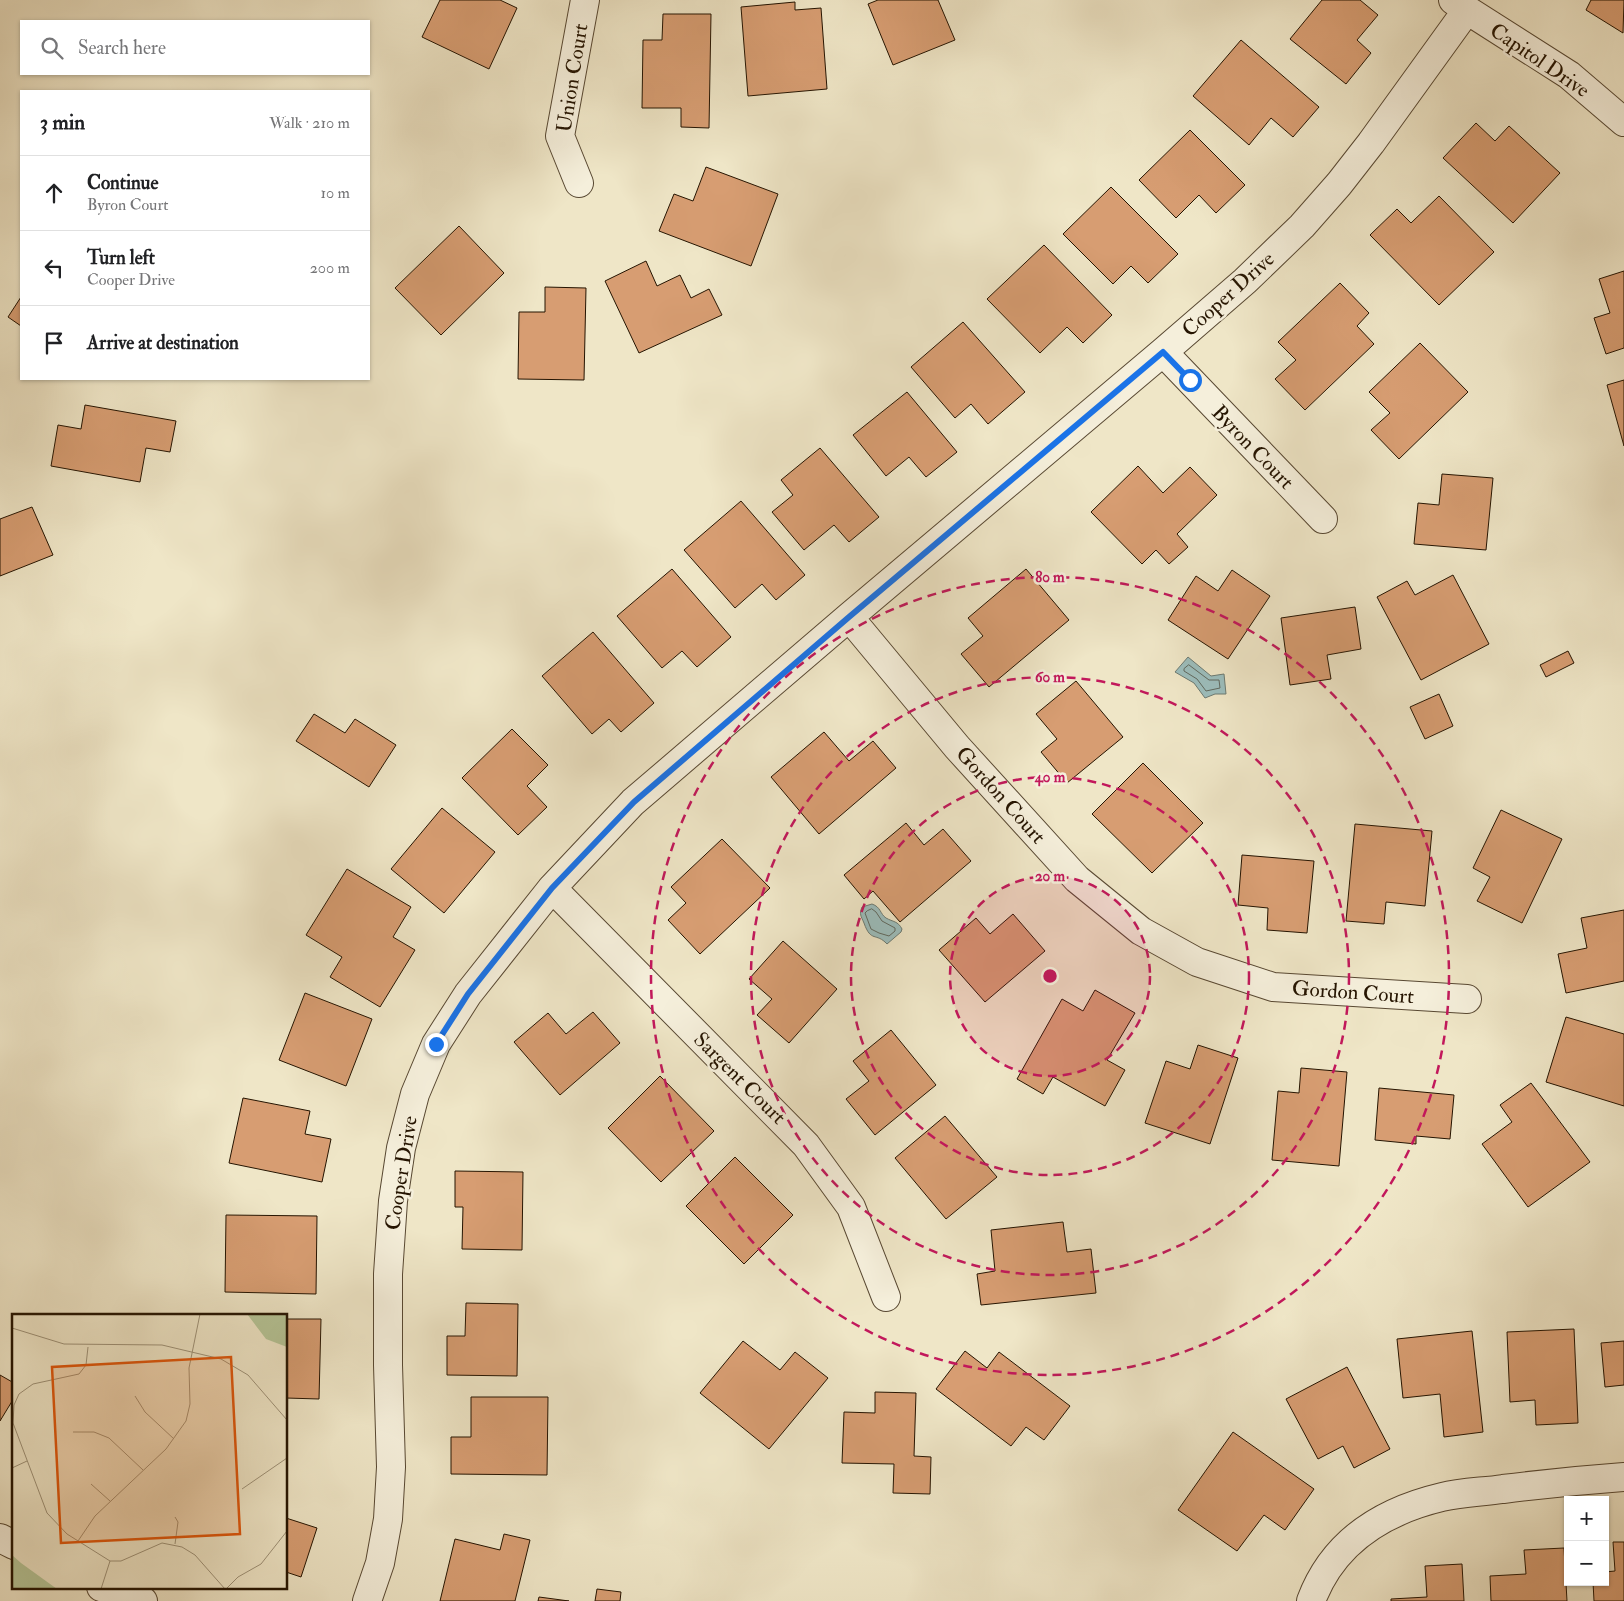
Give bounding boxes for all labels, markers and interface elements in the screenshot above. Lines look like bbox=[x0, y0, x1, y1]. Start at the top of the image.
street label: Capitol Drive bbox=[1485, 17, 1595, 104]
search box bbox=[20, 20, 370, 75]
street label: Union Court bbox=[551, 22, 594, 134]
icon: search bbox=[38, 34, 66, 62]
text: Search here bbox=[78, 36, 166, 60]
text: 3 min bbox=[40, 109, 85, 136]
text: Walk · 210 m bbox=[269, 113, 350, 133]
text: Continue bbox=[87, 171, 158, 195]
icon: ahead bbox=[40, 179, 68, 207]
text: 10 m bbox=[320, 183, 350, 203]
text: Byron Court bbox=[87, 195, 169, 215]
text: Turn left bbox=[87, 246, 155, 270]
street label: Cooper Drive bbox=[1176, 246, 1280, 343]
icon: left bbox=[40, 254, 68, 282]
text: 200 m bbox=[310, 258, 350, 278]
text: Cooper Drive bbox=[87, 270, 175, 290]
icon: arrive bbox=[40, 329, 68, 357]
text: Arrive at destination bbox=[87, 331, 239, 355]
route start bbox=[1179, 369, 1202, 392]
street label: Byron Court bbox=[1206, 399, 1300, 495]
text: 80 m bbox=[1035, 568, 1065, 587]
text: 60 m bbox=[1035, 668, 1065, 687]
street label: Gordon Court bbox=[950, 741, 1052, 850]
text: 40 m bbox=[1034, 768, 1066, 787]
text: 20 m bbox=[1035, 867, 1065, 886]
centre of rings bbox=[1041, 967, 1059, 985]
street label: Gordon Court bbox=[1291, 975, 1415, 1010]
street label: Sargent Court bbox=[688, 1026, 792, 1130]
route end bbox=[425, 1033, 448, 1056]
street label: Cooper Drive bbox=[379, 1114, 424, 1232]
inset map bbox=[12, 1314, 288, 1588]
map controls bbox=[1564, 1496, 1609, 1586]
button: + bbox=[1564, 1496, 1609, 1541]
button: − bbox=[1564, 1541, 1609, 1586]

